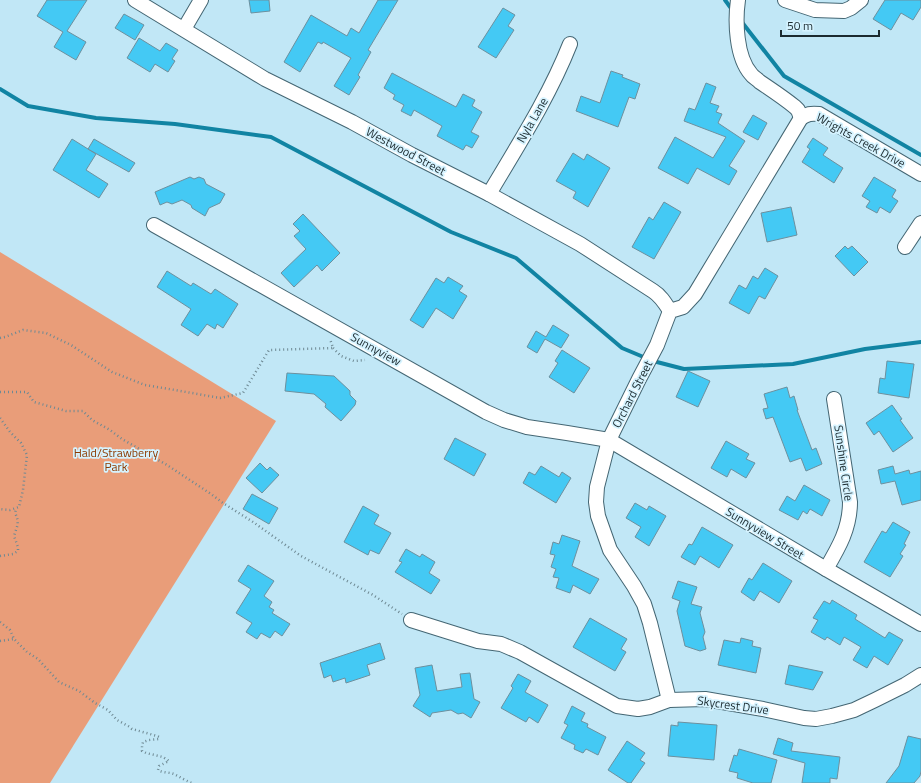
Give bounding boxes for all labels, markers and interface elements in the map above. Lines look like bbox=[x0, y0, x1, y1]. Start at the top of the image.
scale bar bbox=[781, 12, 879, 38]
text: 50 m bbox=[787, 16, 813, 35]
street label: Nyla Lane bbox=[511, 94, 553, 146]
street label: Wrights Creek Drive bbox=[813, 108, 909, 172]
street label: Westwood Street bbox=[363, 122, 450, 180]
street label: Sunnyview bbox=[347, 327, 405, 371]
street label: Orchard Street bbox=[607, 356, 658, 431]
street label: Sunshine Circle bbox=[829, 424, 859, 502]
park label: Hald/Strawberry Park bbox=[74, 443, 158, 476]
street label: Sunnyview Street bbox=[722, 502, 809, 564]
street label: Skycrest Drive bbox=[696, 691, 770, 719]

